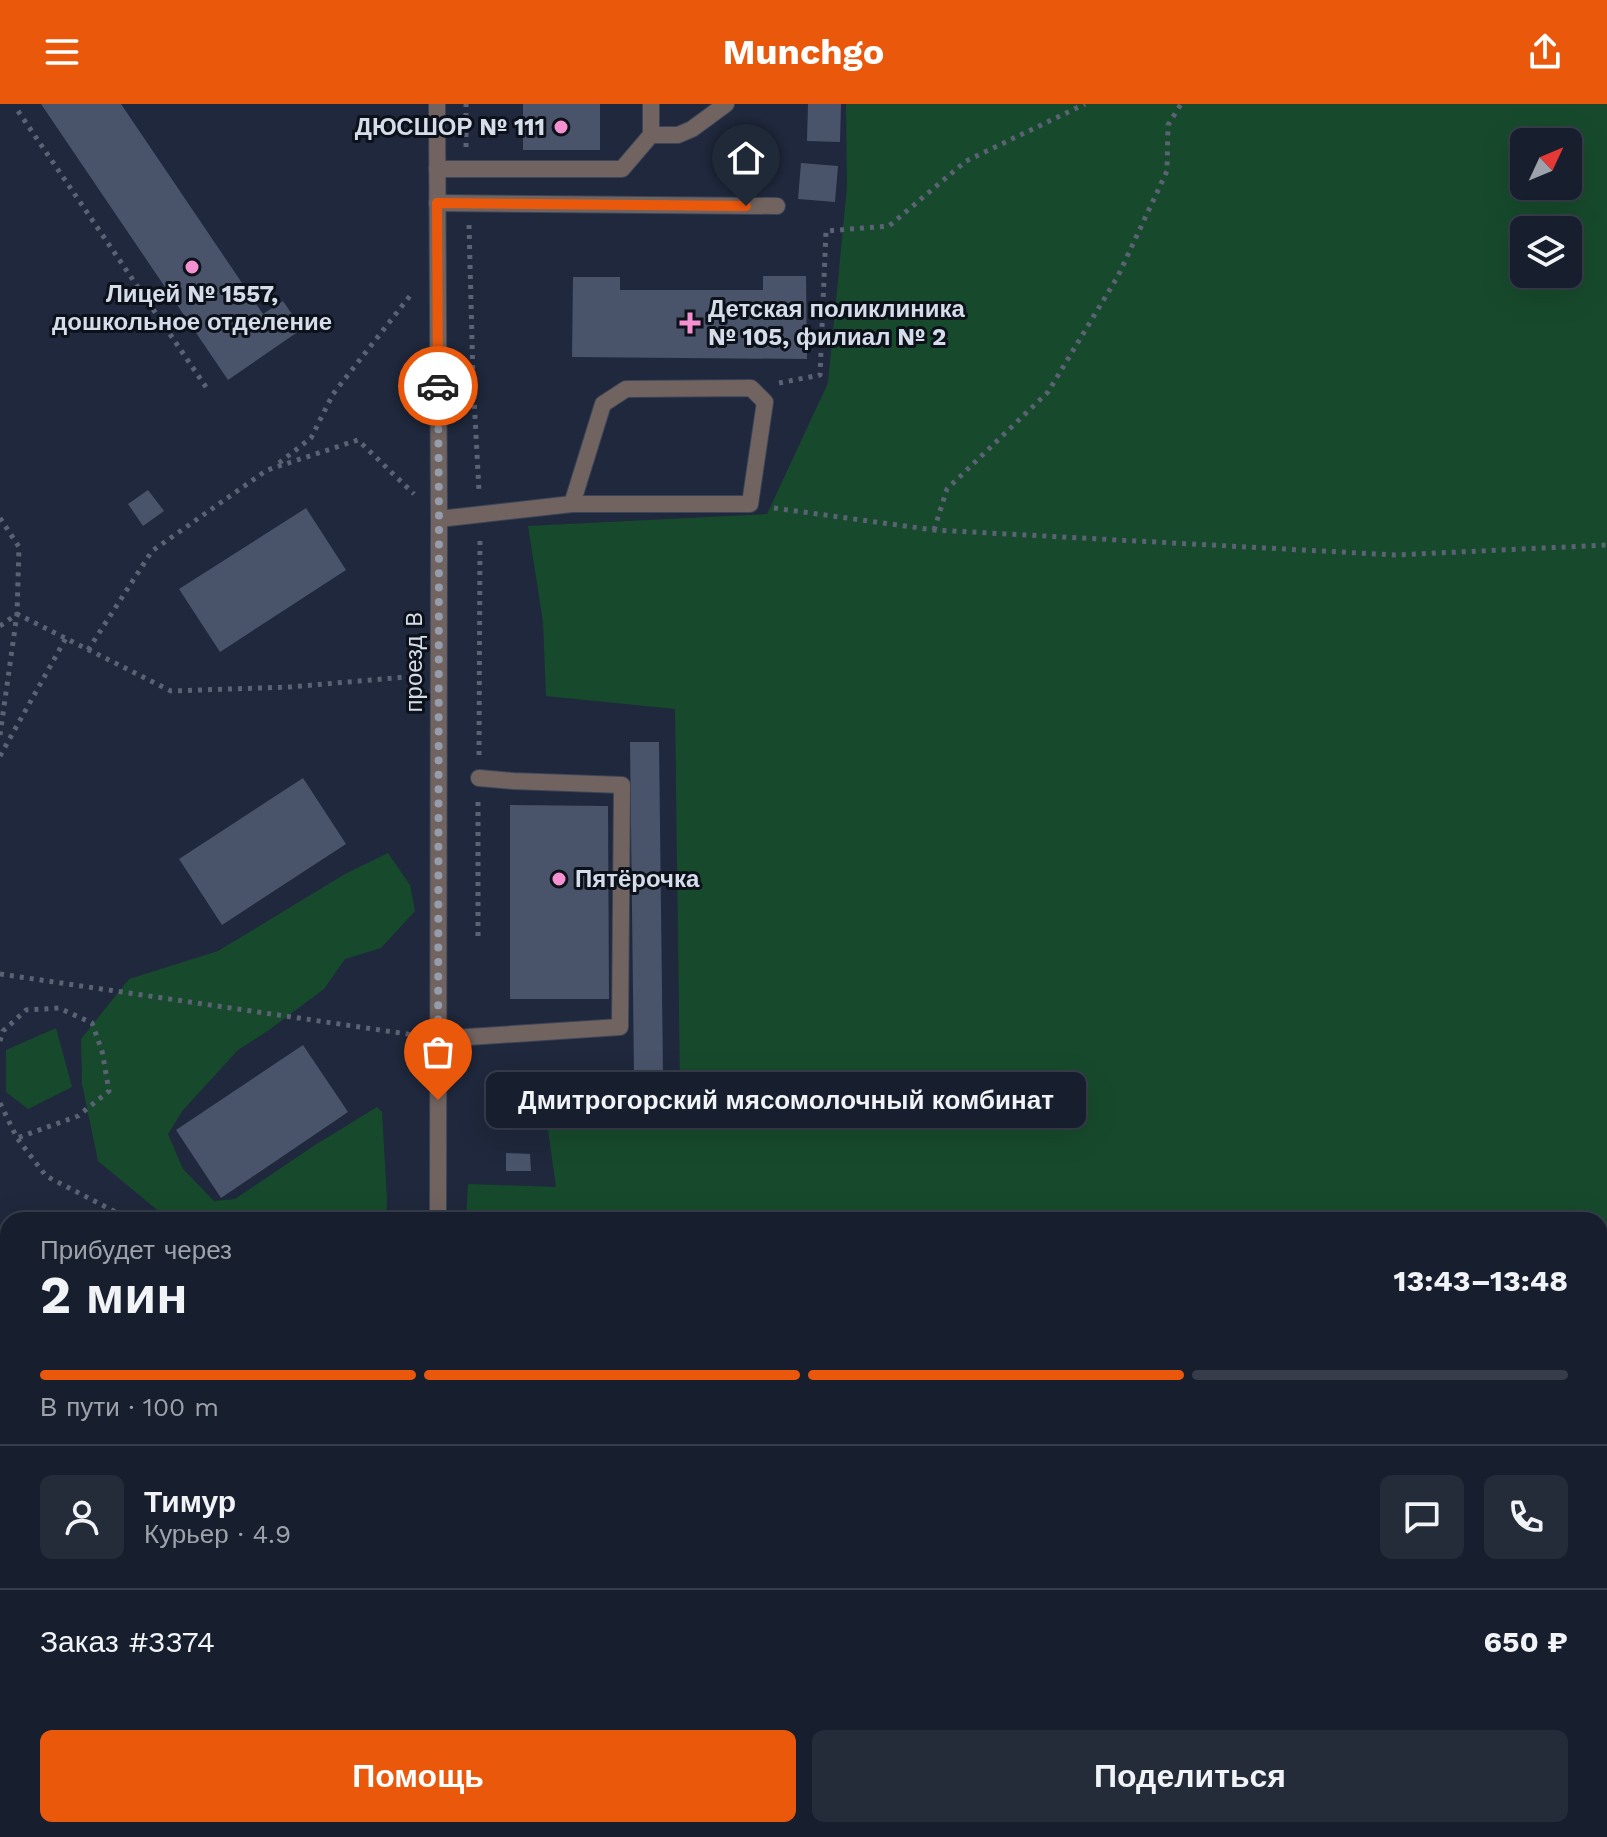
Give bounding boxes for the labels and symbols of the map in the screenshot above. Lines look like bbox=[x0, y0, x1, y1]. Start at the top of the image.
place label: ДЮСШОР № 111 bbox=[355, 113, 545, 141]
marker: ДЮСШОР № 111 bbox=[552, 118, 570, 136]
pin bbox=[712, 124, 780, 206]
north arrow bbox=[1510, 128, 1582, 200]
marker: Лицей № 1557, дошкольное отделение bbox=[183, 258, 201, 276]
place label: Лицей № 1557, дошкольное отделение bbox=[52, 280, 332, 336]
place label: Детская поликлиника № 105, филиал № 2 bbox=[708, 295, 966, 351]
marker: Детская поликлиника № 105, филиал № 2 bbox=[679, 312, 701, 334]
courier bbox=[398, 346, 478, 426]
street label: проезд B bbox=[400, 612, 428, 712]
place label: Пятёрочка bbox=[575, 865, 700, 893]
marker: Пятёрочка bbox=[550, 870, 568, 888]
pin bbox=[404, 1018, 472, 1100]
callout: Дмитрогорский мясомолочный комбинат bbox=[486, 1072, 1086, 1128]

